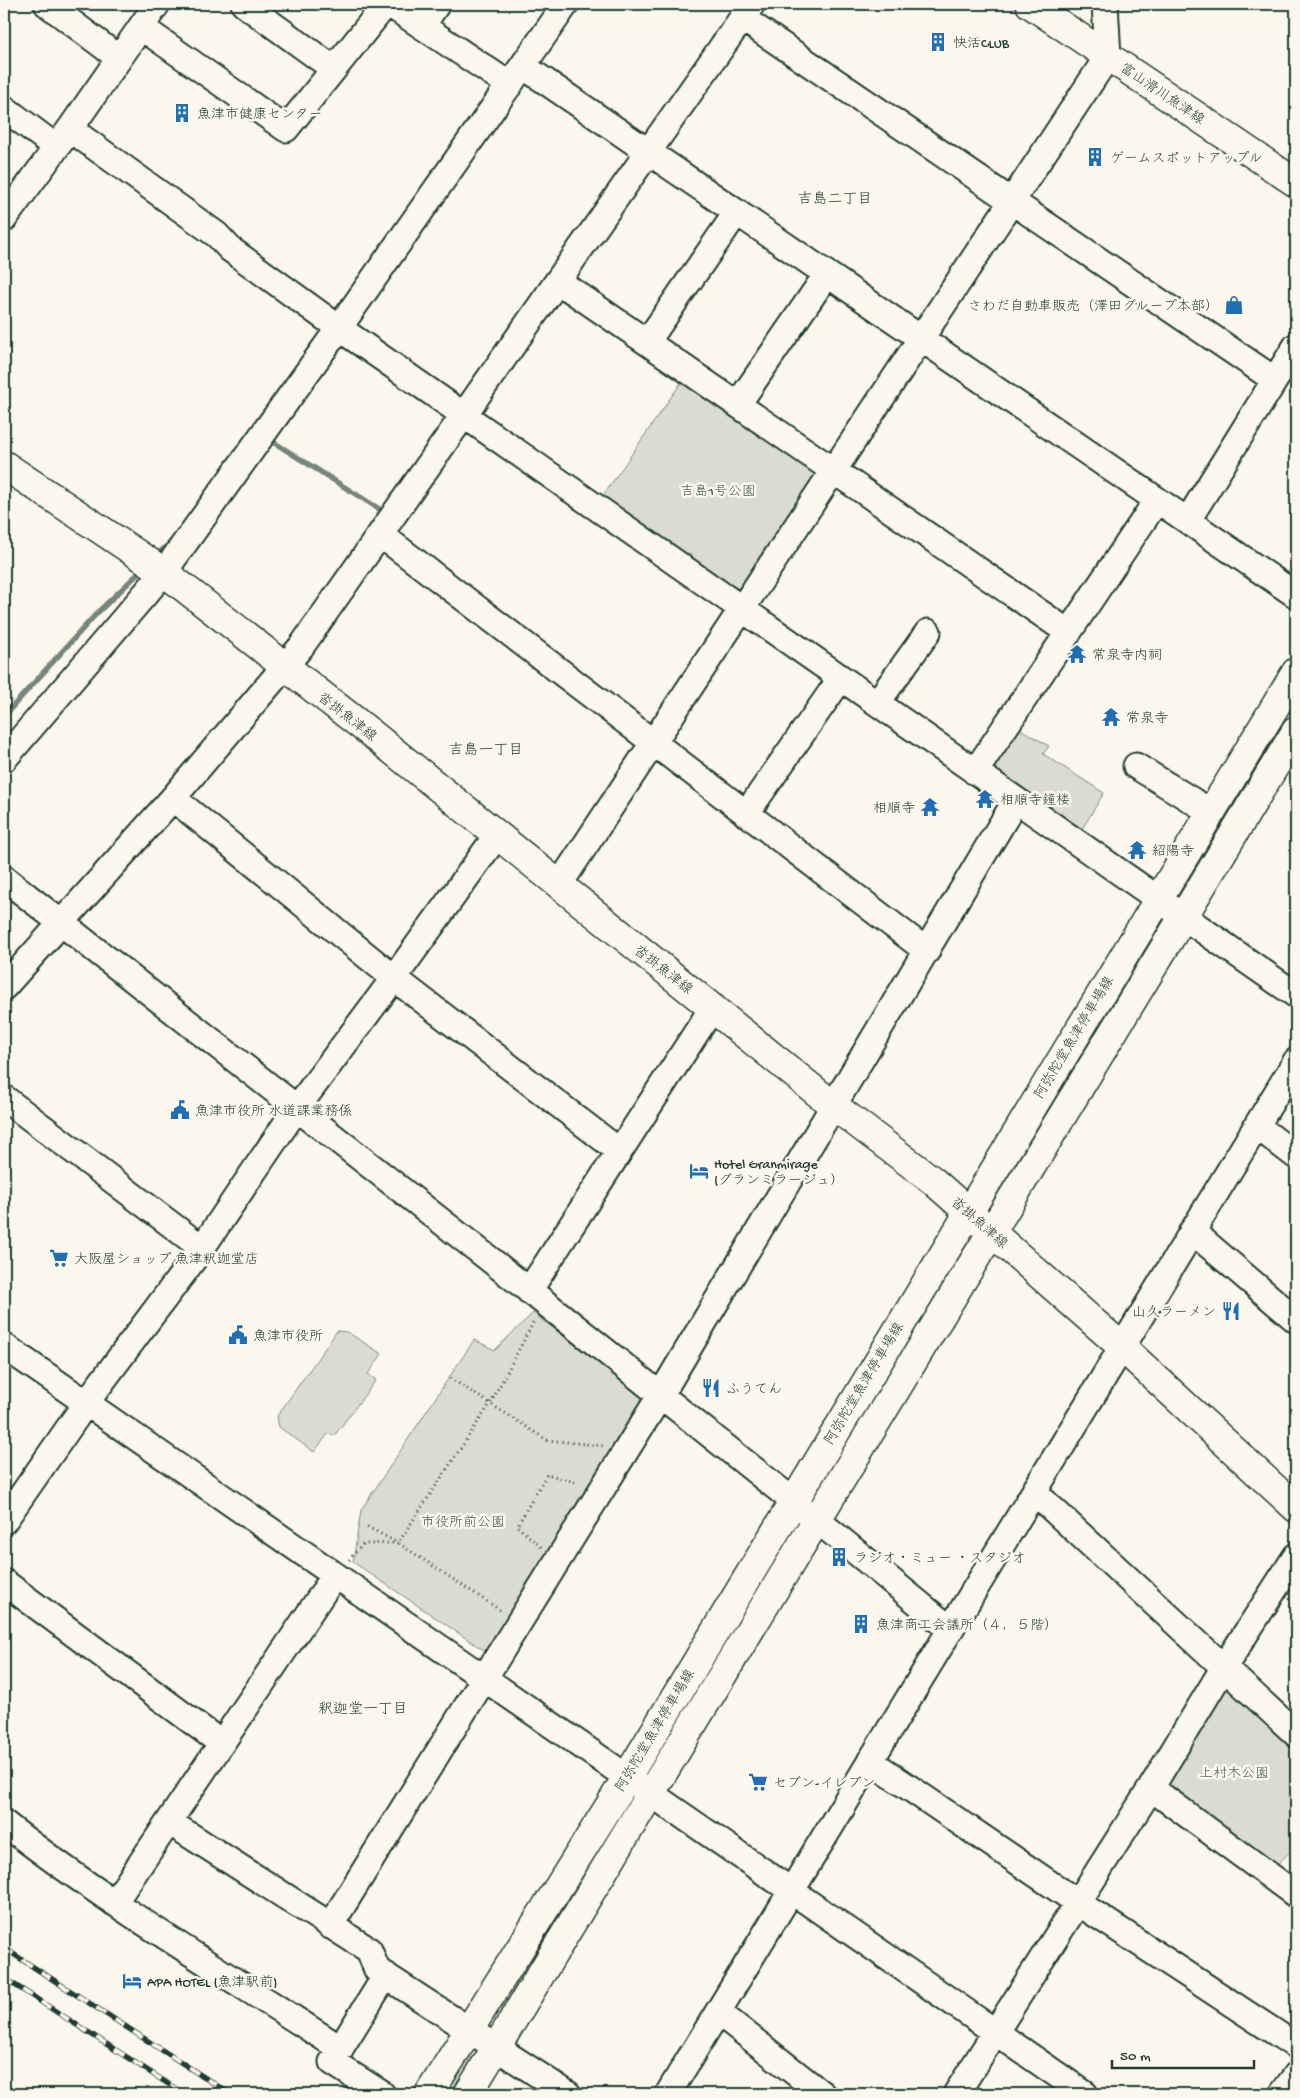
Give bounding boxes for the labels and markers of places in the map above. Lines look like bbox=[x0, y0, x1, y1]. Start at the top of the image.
building icon: 快活CLUB bbox=[927, 31, 949, 53]
place label: 快活CLUB bbox=[953, 36, 1010, 53]
building icon: 魚津市健康センター bbox=[171, 102, 193, 124]
place label: 魚津市健康センター bbox=[197, 107, 322, 124]
building icon: ゲームスポットアップル bbox=[1084, 146, 1106, 168]
place label: ゲームスポットアップル bbox=[1110, 151, 1263, 168]
shop icon: さわだ自動車販売（澤田グループ本部） bbox=[1223, 294, 1245, 316]
place label: さわだ自動車販売（澤田グループ本部） bbox=[968, 299, 1219, 316]
temple icon: 常泉寺内祠 bbox=[1066, 643, 1088, 665]
place label: 常泉寺内祠 bbox=[1092, 648, 1162, 665]
temple icon: 常泉寺 bbox=[1100, 706, 1122, 728]
place label: 常泉寺 bbox=[1126, 711, 1168, 728]
temple icon: 相順寺鐘楼 bbox=[974, 788, 996, 810]
place label: 相順寺鐘楼 bbox=[1000, 793, 1070, 810]
temple icon: 相順寺 bbox=[919, 796, 941, 818]
place label: 相順寺 bbox=[873, 801, 915, 818]
temple icon: 紹陽寺 bbox=[1126, 839, 1148, 861]
place label: 紹陽寺 bbox=[1152, 844, 1194, 861]
public building icon: 魚津市役所 水道課業務係 bbox=[169, 1099, 191, 1121]
place label: 魚津市役所 水道課業務係 bbox=[195, 1104, 352, 1121]
place label: Hotel Granmirage (グランミラージュ） bbox=[714, 1157, 844, 1190]
hotel icon: Hotel Granmirage (グランミラージュ） bbox=[688, 1160, 710, 1182]
supermarket icon: 大阪屋ショップ 魚津釈迦堂店 bbox=[48, 1247, 70, 1269]
place label: 大阪屋ショップ 魚津釈迦堂店 bbox=[74, 1252, 259, 1269]
restaurant icon: 山久ラーメン bbox=[1220, 1300, 1242, 1322]
place label: 山久ラーメン bbox=[1132, 1305, 1216, 1322]
public building icon: 魚津市役所 bbox=[227, 1324, 249, 1346]
place label: 魚津市役所 bbox=[253, 1329, 323, 1346]
restaurant icon: ふうてん bbox=[700, 1377, 722, 1399]
place label: ふうてん bbox=[726, 1382, 782, 1399]
building icon: ラジオ・ミュー ・スタジオ bbox=[828, 1546, 850, 1568]
place label: ラジオ・ミュー ・スタジオ bbox=[854, 1551, 1026, 1568]
building icon: 魚津商工会議所（４，５階） bbox=[850, 1613, 872, 1635]
place label: 魚津商工会議所（４，５階） bbox=[876, 1618, 1058, 1635]
supermarket icon: セブン-イレブン bbox=[747, 1771, 769, 1793]
place label: セブン-イレブン bbox=[773, 1776, 875, 1793]
hotel icon: APA HOTEL (魚津駅前) bbox=[121, 1970, 143, 1992]
place label: APA HOTEL (魚津駅前) bbox=[147, 1975, 277, 1992]

